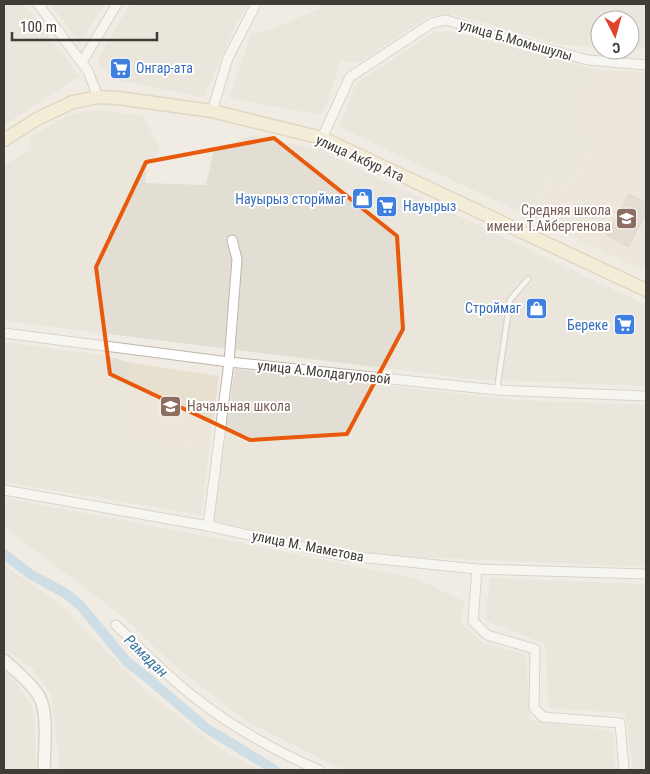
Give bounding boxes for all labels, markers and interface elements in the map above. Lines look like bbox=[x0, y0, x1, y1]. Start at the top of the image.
scale bar bbox=[12, 10, 158, 42]
north arrow bbox=[590, 10, 640, 60]
street label: улица Б.Момышулы bbox=[458, 16, 574, 64]
text: 100 m bbox=[20, 18, 57, 36]
text: С bbox=[612, 40, 621, 56]
supermarket icon: Онгар-ата bbox=[108, 56, 132, 80]
place label: Онгар-ата bbox=[136, 60, 193, 76]
street label: улица Акбур Ата bbox=[313, 131, 407, 185]
shop icon: Науырыз сторймаг bbox=[350, 187, 374, 211]
place label: Науырыз сторймаг bbox=[235, 191, 346, 207]
supermarket icon: Науырыз bbox=[375, 194, 399, 218]
place label: Науырыз bbox=[403, 198, 456, 214]
place label: Средняя школа имени Т.Айбергенова bbox=[487, 202, 611, 234]
school or university icon: Средняя школа имени Т.Айбергенова bbox=[615, 206, 639, 230]
shop icon: Строймаг bbox=[525, 296, 549, 320]
place label: Строймаг bbox=[465, 300, 521, 316]
supermarket icon: Береке bbox=[612, 313, 636, 337]
place label: Береке bbox=[567, 317, 608, 333]
street label: улица А.Молдагуловой bbox=[257, 357, 391, 387]
school or university icon: Начальная школа bbox=[159, 394, 183, 418]
place label: Начальная школа bbox=[187, 398, 291, 414]
street label: улица М. Маметова bbox=[251, 527, 365, 565]
water label: Рамадан bbox=[121, 631, 171, 681]

